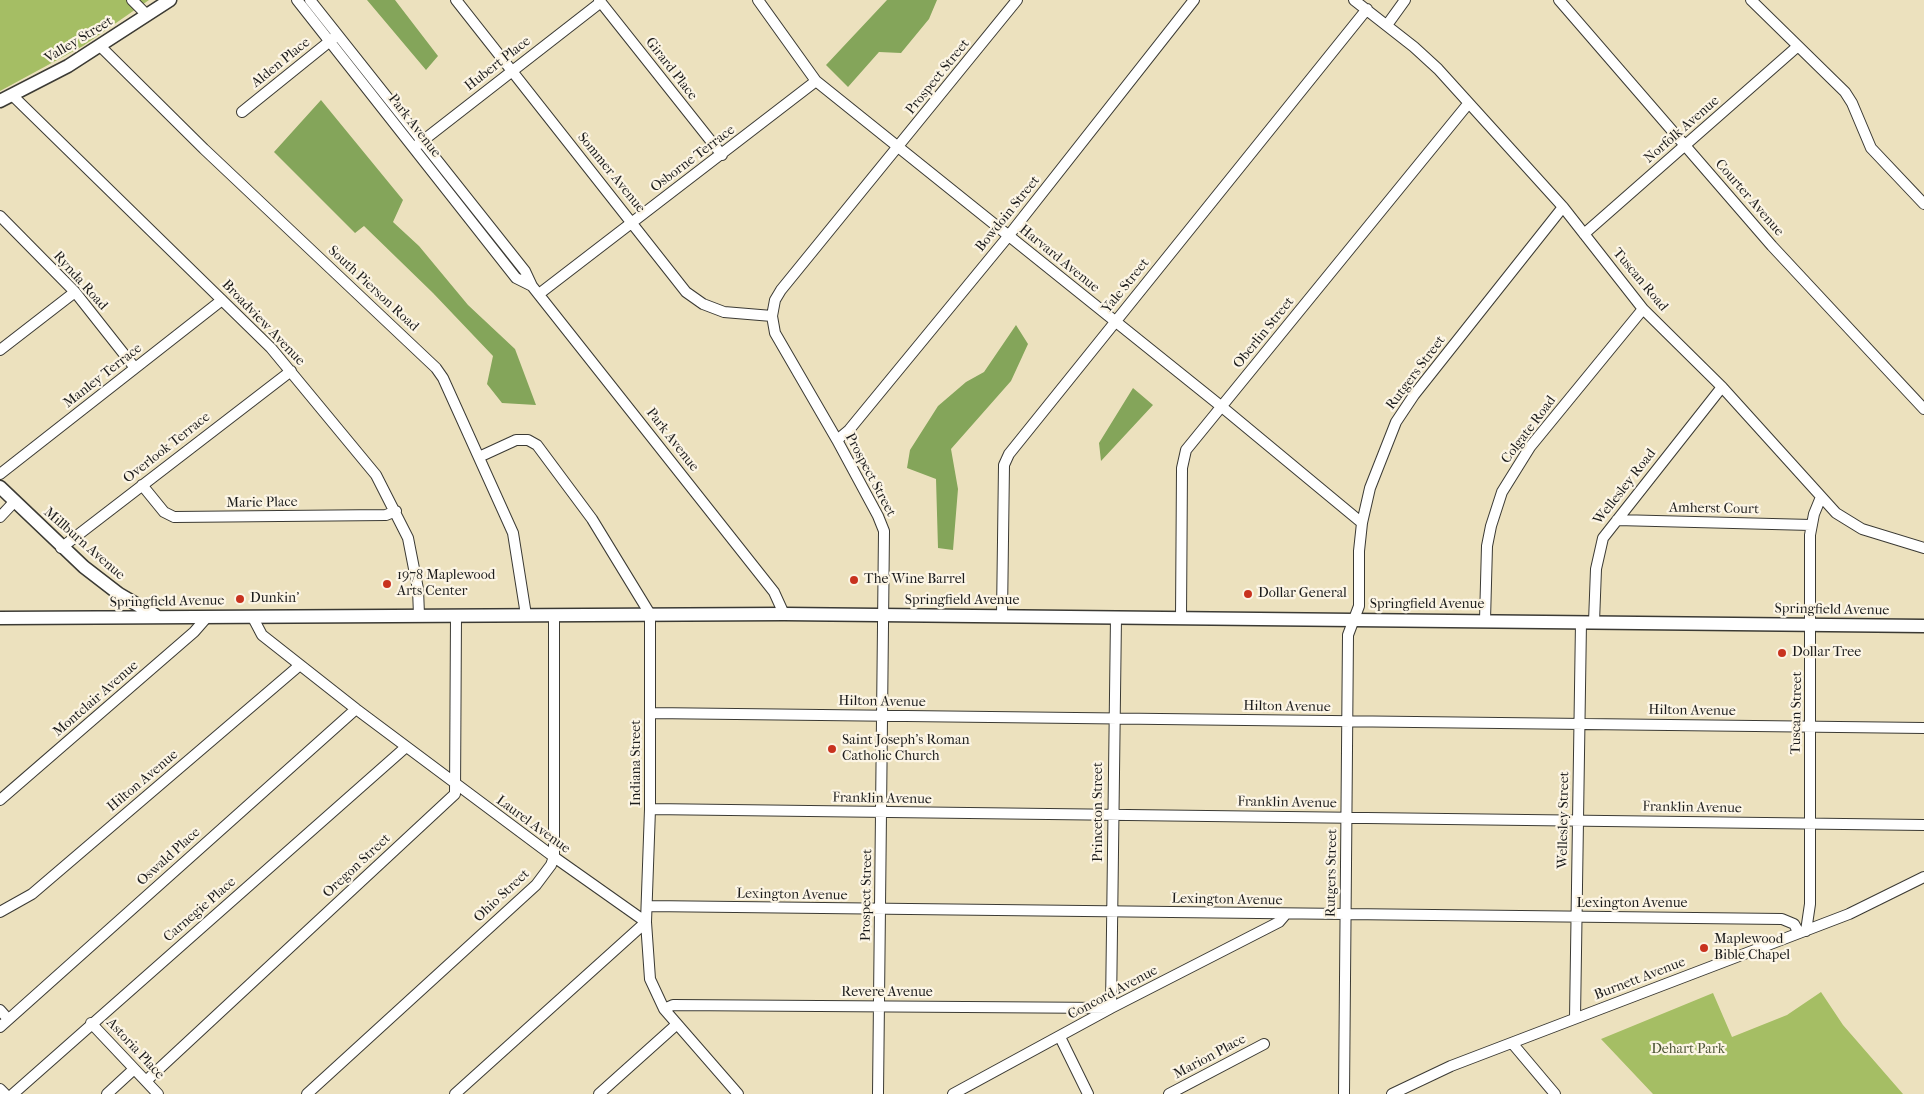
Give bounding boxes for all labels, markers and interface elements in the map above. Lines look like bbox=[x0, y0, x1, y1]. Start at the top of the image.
street label: Valley Street bbox=[42, 13, 116, 67]
street label: Hubert Place bbox=[462, 33, 534, 95]
street label: Alden Place bbox=[248, 34, 314, 92]
street label: Girard Place bbox=[641, 34, 701, 104]
street label: Prospect Street bbox=[902, 36, 974, 118]
street label: Park Avenue bbox=[384, 91, 444, 161]
street label: Norfolk Avenue bbox=[1641, 93, 1723, 167]
street label: Osborne Terrace bbox=[648, 122, 738, 196]
street label: Sommer Avenue bbox=[573, 129, 649, 217]
street label: Courter Avenue bbox=[1711, 156, 1787, 240]
street label: Bowdoin Street bbox=[972, 173, 1044, 255]
street label: Harvard Avenue bbox=[1015, 221, 1103, 297]
street label: South Pierson Road bbox=[324, 243, 422, 335]
street label: Tuscan Road bbox=[1609, 245, 1671, 315]
street label: Rynda Road bbox=[49, 248, 111, 314]
street label: Yale Street bbox=[1099, 255, 1153, 317]
street label: Broadview Avenue bbox=[218, 277, 308, 369]
street label: Oberlin Street bbox=[1230, 294, 1298, 372]
street label: Rutgers Street bbox=[1383, 333, 1449, 413]
street label: Manley Terrace bbox=[60, 340, 146, 412]
street label: Colgate Road bbox=[1498, 393, 1560, 467]
street label: Park Avenue bbox=[642, 405, 702, 475]
street label: Overlook Terrace bbox=[120, 409, 214, 487]
street label: Prospect Street bbox=[841, 430, 899, 520]
street label: Wellesley Road bbox=[1590, 446, 1660, 528]
street label: Marie Place bbox=[226, 494, 298, 512]
street label: Amherst Court bbox=[1669, 500, 1759, 518]
street label: Millburn Avenue bbox=[40, 504, 128, 584]
place label: 1978 Maplewood Arts Center bbox=[397, 568, 495, 600]
place label: The Wine Barrel bbox=[864, 572, 965, 588]
marker: The Wine Barrel bbox=[848, 574, 860, 586]
marker: 1978 Maplewood Arts Center bbox=[381, 578, 393, 590]
place label: Dollar General bbox=[1258, 586, 1347, 602]
marker: Dollar General bbox=[1242, 588, 1254, 600]
place label: Dunkin' bbox=[250, 591, 299, 607]
street label: Springfield Avenue bbox=[110, 593, 224, 611]
marker: Dunkin' bbox=[234, 593, 246, 605]
street label: Springfield Avenue bbox=[905, 593, 1019, 609]
street label: Springfield Avenue bbox=[1370, 597, 1484, 613]
street label: Springfield Avenue bbox=[1775, 601, 1889, 619]
place label: Dollar Tree bbox=[1792, 645, 1861, 661]
marker: Dollar Tree bbox=[1776, 647, 1788, 659]
street label: Montclair Avenue bbox=[50, 657, 142, 741]
street label: Tuscan Street bbox=[1788, 671, 1806, 755]
street label: Hilton Avenue bbox=[838, 693, 926, 711]
street label: Hilton Avenue bbox=[1243, 698, 1331, 716]
street label: Hilton Avenue bbox=[1648, 702, 1736, 720]
street label: Indiana Street bbox=[629, 720, 645, 806]
place label: Saint Joseph's Roman Catholic Church bbox=[842, 733, 970, 766]
marker: Saint Joseph's Roman Catholic Church bbox=[826, 743, 838, 755]
street label: Hilton Avenue bbox=[104, 747, 182, 815]
street label: Princeton Street bbox=[1091, 762, 1107, 862]
street label: Wellesley Street bbox=[1555, 771, 1573, 869]
street label: Franklin Avenue bbox=[832, 790, 932, 808]
street label: Laurel Avenue bbox=[493, 792, 573, 858]
street label: Franklin Avenue bbox=[1237, 794, 1337, 812]
street label: Franklin Avenue bbox=[1642, 799, 1742, 817]
street label: Oswald Place bbox=[134, 824, 204, 890]
street label: Rutgers Street bbox=[1323, 829, 1341, 917]
street label: Oregon Street bbox=[320, 830, 394, 902]
street label: Prospect Street bbox=[858, 849, 876, 941]
street label: Ohio Street bbox=[471, 866, 533, 926]
street label: Carnegie Place bbox=[160, 874, 240, 946]
street label: Lexington Avenue bbox=[736, 886, 848, 904]
street label: Lexington Avenue bbox=[1171, 891, 1283, 909]
street label: Lexington Avenue bbox=[1577, 896, 1687, 912]
place label: Maplewood Bible Chapel bbox=[1714, 932, 1790, 964]
marker: Maplewood Bible Chapel bbox=[1698, 942, 1710, 954]
street label: Burnett Avenue bbox=[1592, 954, 1688, 1004]
street label: Concord Avenue bbox=[1065, 962, 1161, 1024]
street label: Revere Avenue bbox=[841, 985, 933, 1001]
street label: Astoria Place bbox=[102, 1015, 168, 1083]
street label: Marion Place bbox=[1171, 1031, 1249, 1083]
park label: Dehart Park bbox=[1651, 1042, 1725, 1058]

